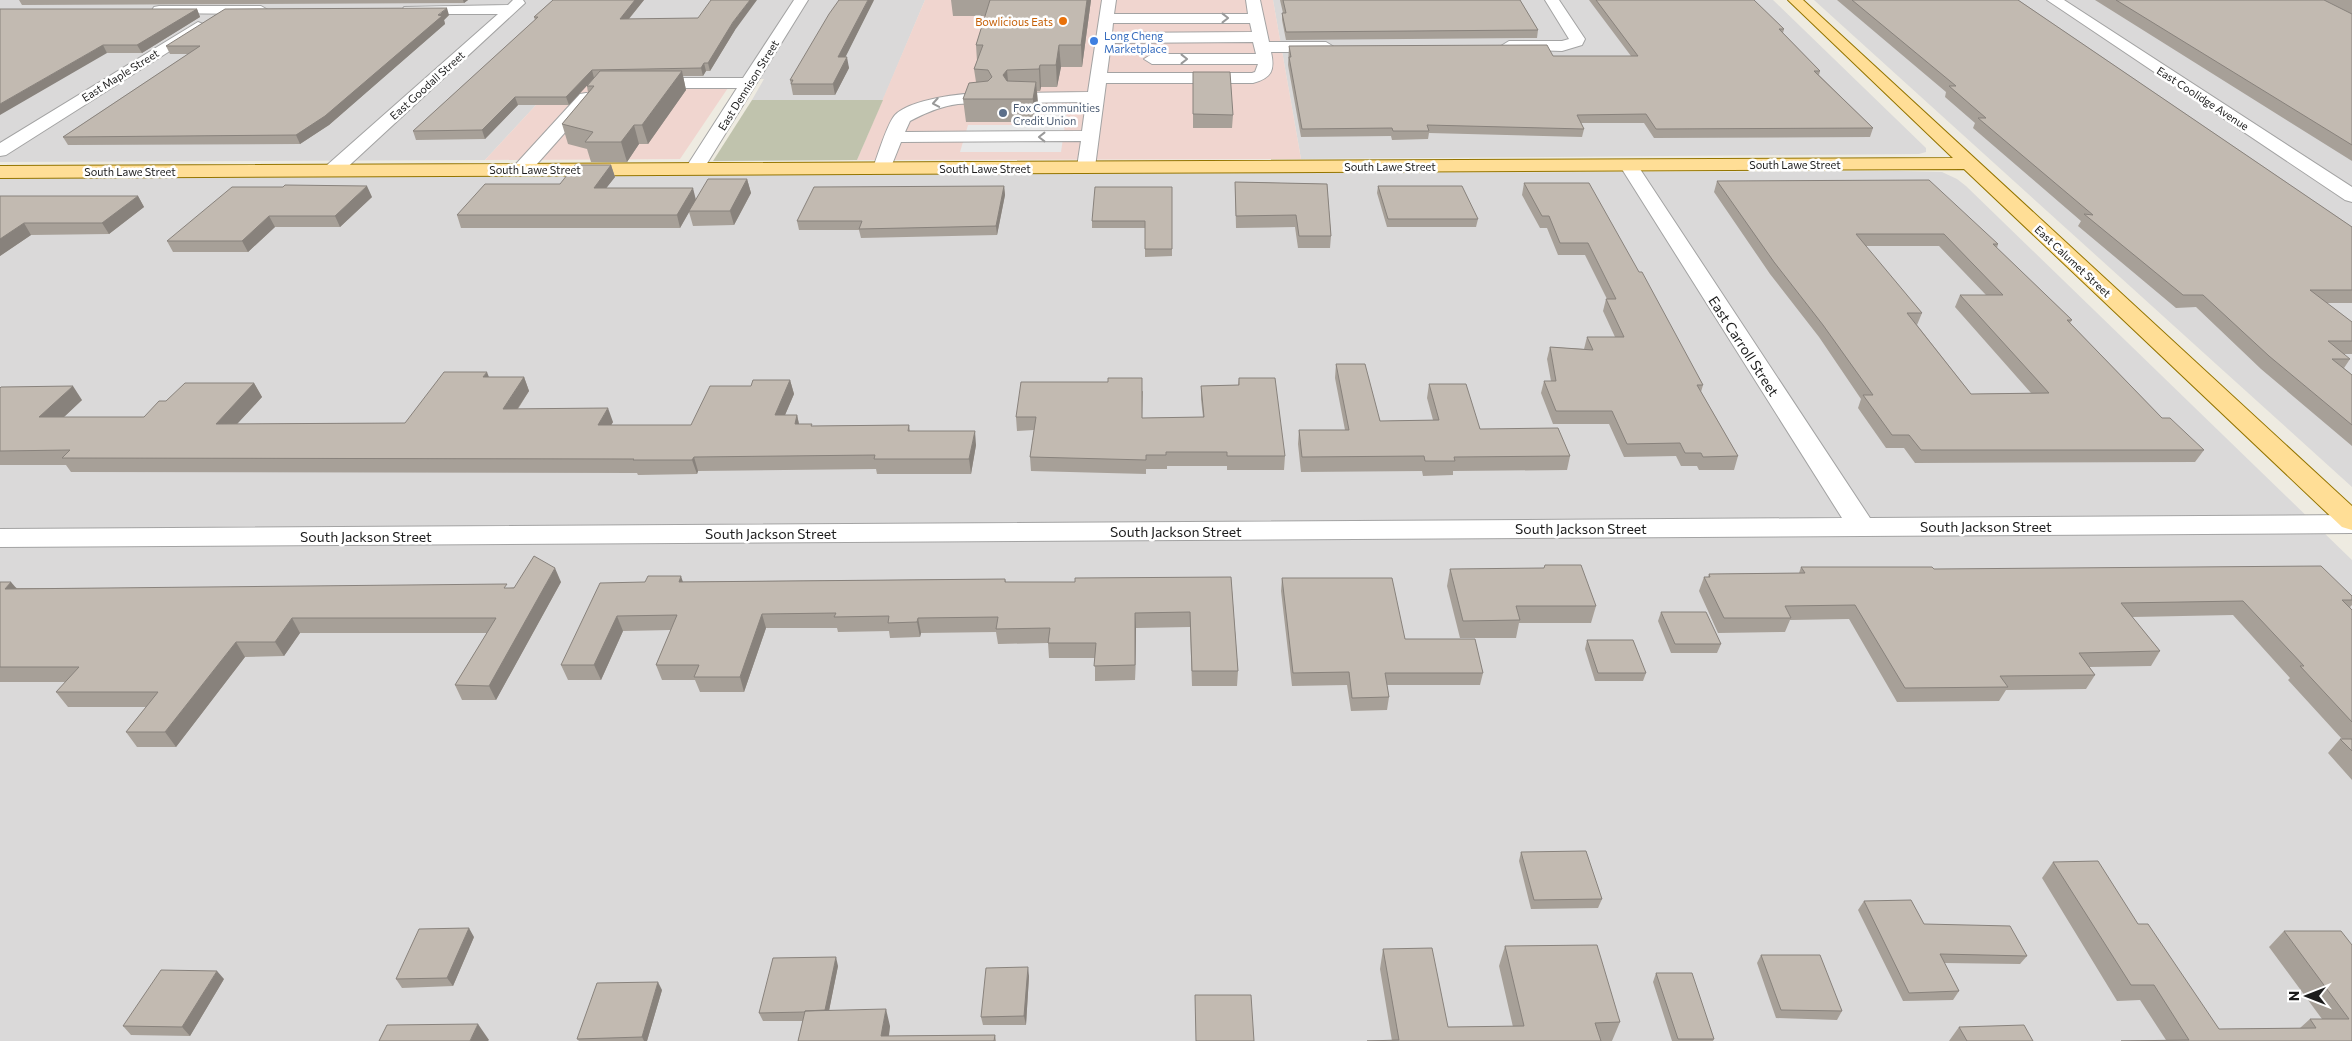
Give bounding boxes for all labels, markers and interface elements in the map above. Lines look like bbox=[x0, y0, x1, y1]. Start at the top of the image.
one-way arrow bbox=[1222, 13, 1229, 23]
place label: Bowlicious Eats bbox=[975, 15, 1053, 28]
marker: Bowlicious Eats bbox=[1057, 15, 1069, 27]
place label: Long Cheng Marketplace bbox=[1104, 29, 1167, 55]
marker: Long Cheng Marketplace bbox=[1088, 35, 1100, 47]
street label: East Dennison Street bbox=[715, 37, 781, 133]
street label: East Maple Street bbox=[79, 46, 161, 104]
street label: East Goodall Street bbox=[387, 48, 467, 122]
one-way arrow bbox=[1181, 54, 1189, 64]
street label: East Coolidge Avenue bbox=[2155, 63, 2252, 133]
one-way arrow bbox=[931, 97, 940, 108]
place label: Fox Communities Credit Union bbox=[1013, 101, 1100, 127]
marker: Fox Communities Credit Union bbox=[997, 107, 1009, 119]
one-way arrow bbox=[1037, 132, 1045, 142]
street label: South Lawe Street bbox=[1749, 158, 1841, 171]
street label: South Lawe Street bbox=[1344, 160, 1436, 173]
street label: South Lawe Street bbox=[939, 162, 1031, 175]
street label: South Lawe Street bbox=[489, 163, 581, 176]
street label: South Lawe Street bbox=[84, 165, 176, 178]
street label: East Calumet Street bbox=[2032, 222, 2114, 300]
street label: East Carroll Street bbox=[1705, 293, 1783, 399]
street label: South Jackson Street bbox=[1920, 518, 2052, 535]
street label: South Jackson Street bbox=[1515, 520, 1647, 537]
street label: South Jackson Street bbox=[1110, 523, 1242, 540]
street label: South Jackson Street bbox=[705, 525, 837, 542]
street label: South Jackson Street bbox=[300, 528, 432, 545]
north arrow bbox=[2282, 971, 2332, 1021]
text: N bbox=[2285, 991, 2302, 1001]

